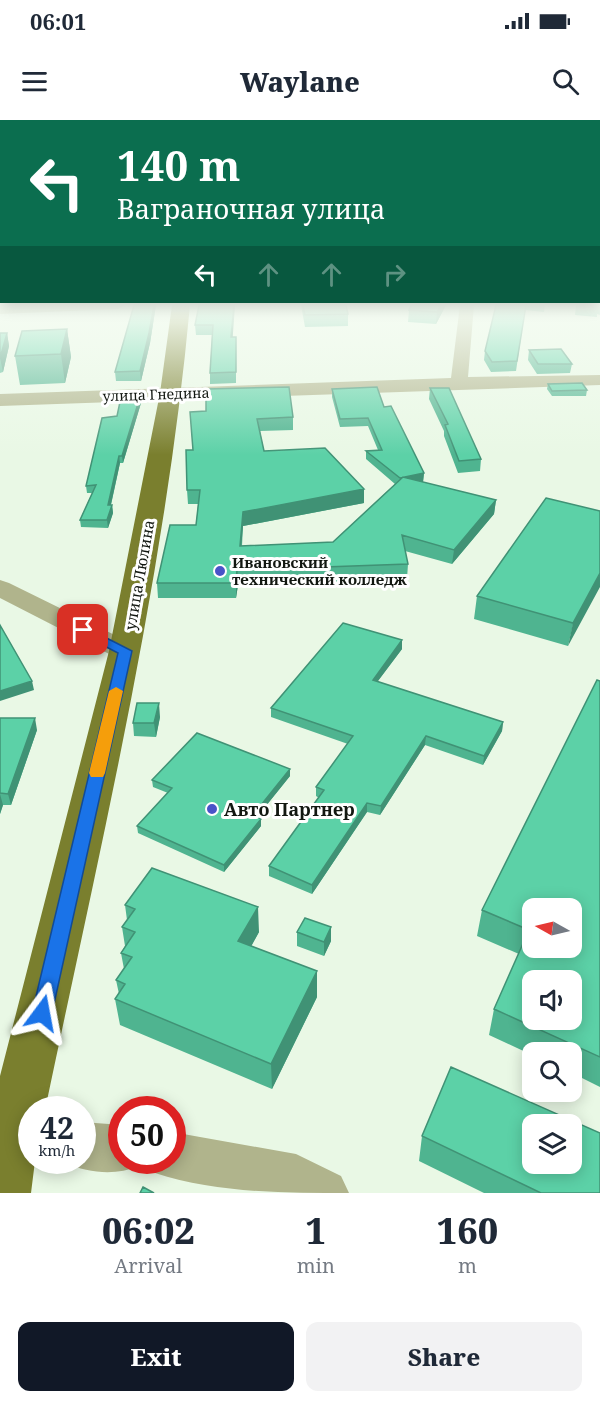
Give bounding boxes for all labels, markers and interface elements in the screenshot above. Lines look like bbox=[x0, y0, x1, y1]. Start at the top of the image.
text: 06:01 bbox=[30, 6, 86, 36]
text: Waylane bbox=[240, 63, 360, 100]
icon: menu bbox=[18, 65, 51, 98]
icon: search bbox=[549, 65, 582, 98]
text: 140 m bbox=[117, 136, 241, 193]
icon: left bbox=[18, 144, 96, 222]
text: Ваграночная улица bbox=[117, 190, 386, 227]
icon: left bbox=[189, 258, 222, 291]
icon: ahead bbox=[252, 258, 285, 291]
icon: ahead bbox=[315, 258, 348, 291]
icon: right bbox=[378, 258, 411, 291]
street label: улица Гнедина bbox=[102, 383, 210, 405]
street label: улица Люлина bbox=[119, 518, 159, 632]
place label: Ивановский технический колледж bbox=[232, 552, 408, 589]
marker: Ивановский технический колледж bbox=[213, 564, 227, 578]
pin bbox=[57, 604, 108, 655]
icon: arrive bbox=[66, 613, 99, 646]
place label: Авто Партнер bbox=[224, 797, 355, 821]
marker: Авто Партнер bbox=[205, 802, 219, 816]
north arrow bbox=[522, 898, 582, 958]
map controls bbox=[522, 898, 582, 1174]
button: sound bbox=[522, 970, 582, 1030]
position arrow bbox=[10, 981, 74, 1045]
button: search bbox=[522, 1042, 582, 1102]
speed limit sign: 50 bbox=[108, 1096, 186, 1174]
text: 42 bbox=[40, 1107, 74, 1148]
button: layers bbox=[522, 1114, 582, 1174]
text: km/h bbox=[39, 1140, 75, 1160]
text: 06:02 bbox=[102, 1206, 195, 1255]
text: 1 bbox=[306, 1206, 326, 1255]
text: 160 bbox=[437, 1206, 498, 1255]
text: Arrival bbox=[114, 1252, 183, 1279]
text: min bbox=[297, 1252, 335, 1279]
text: m bbox=[458, 1252, 477, 1279]
button: Exit bbox=[18, 1322, 294, 1391]
button: Share bbox=[306, 1322, 582, 1391]

